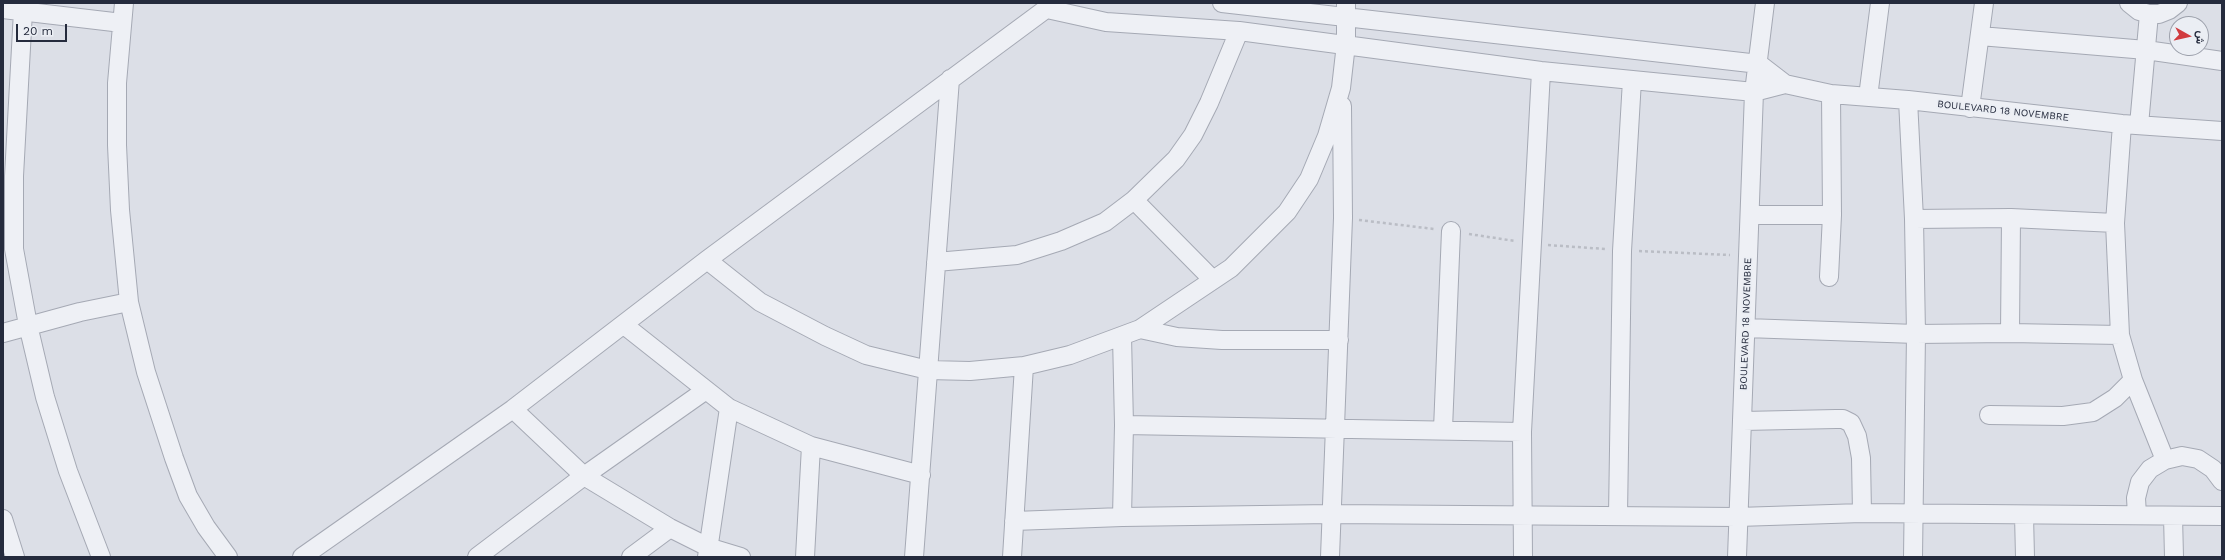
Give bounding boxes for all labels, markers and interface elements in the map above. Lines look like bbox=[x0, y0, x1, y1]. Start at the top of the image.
scale bar bbox=[18, 16, 69, 42]
north arrow bbox=[2169, 16, 2209, 56]
text: 20 m bbox=[23, 24, 53, 38]
text: ش bbox=[2193, 30, 2208, 45]
street label: BOULEVARD 18 NOVEMBRE bbox=[1937, 98, 2069, 124]
street label: BOULEVARD 18 NOVEMBRE bbox=[1738, 258, 1754, 390]

